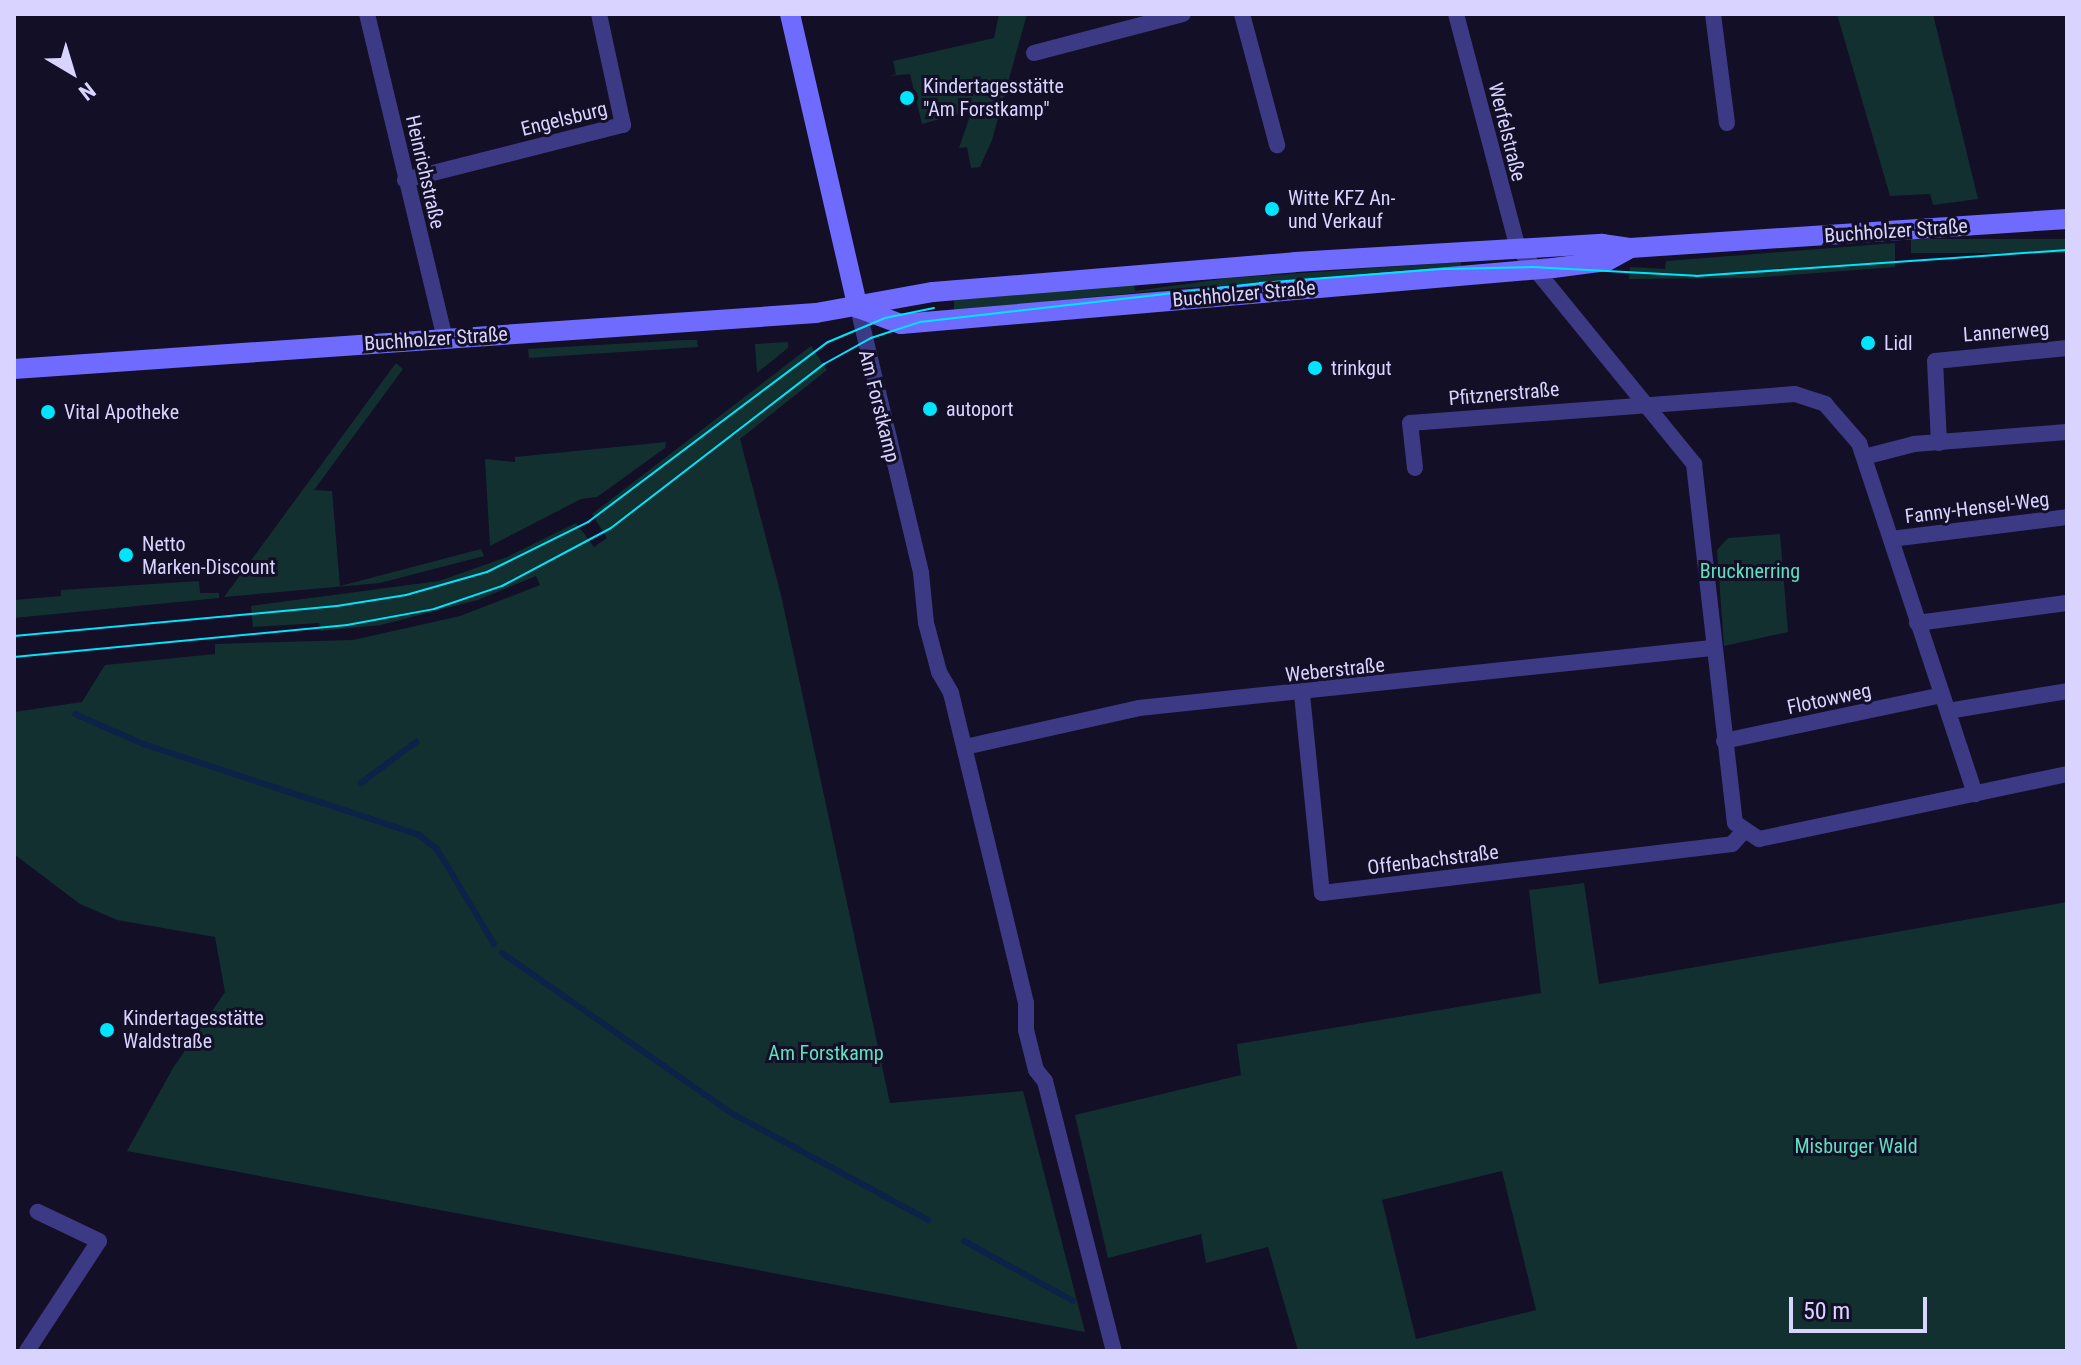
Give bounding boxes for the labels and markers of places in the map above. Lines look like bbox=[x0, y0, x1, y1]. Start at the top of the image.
place label: Kindertagesstätte "Am Forstkamp" bbox=[923, 74, 1064, 121]
marker: Kindertagesstätte "Am Forstkamp" bbox=[898, 89, 916, 107]
place label: Witte KFZ An- und Verkauf bbox=[1288, 186, 1395, 233]
marker: Witte KFZ An- und Verkauf bbox=[1263, 200, 1281, 218]
place label: Lidl bbox=[1884, 331, 1913, 355]
marker: Lidl bbox=[1859, 334, 1877, 352]
place label: trinkgut bbox=[1331, 356, 1392, 380]
marker: trinkgut bbox=[1306, 359, 1324, 377]
place label: autoport bbox=[946, 397, 1013, 421]
place label: Vital Apotheke bbox=[64, 400, 179, 424]
marker: autoport bbox=[921, 400, 939, 418]
marker: Vital Apotheke bbox=[39, 403, 57, 421]
place label: Netto Marken-Discount bbox=[142, 532, 275, 579]
marker: Netto Marken-Discount bbox=[117, 546, 135, 564]
place label: Kindertagesstätte Waldstraße bbox=[123, 1006, 264, 1053]
marker: Kindertagesstätte Waldstraße bbox=[98, 1021, 116, 1039]

